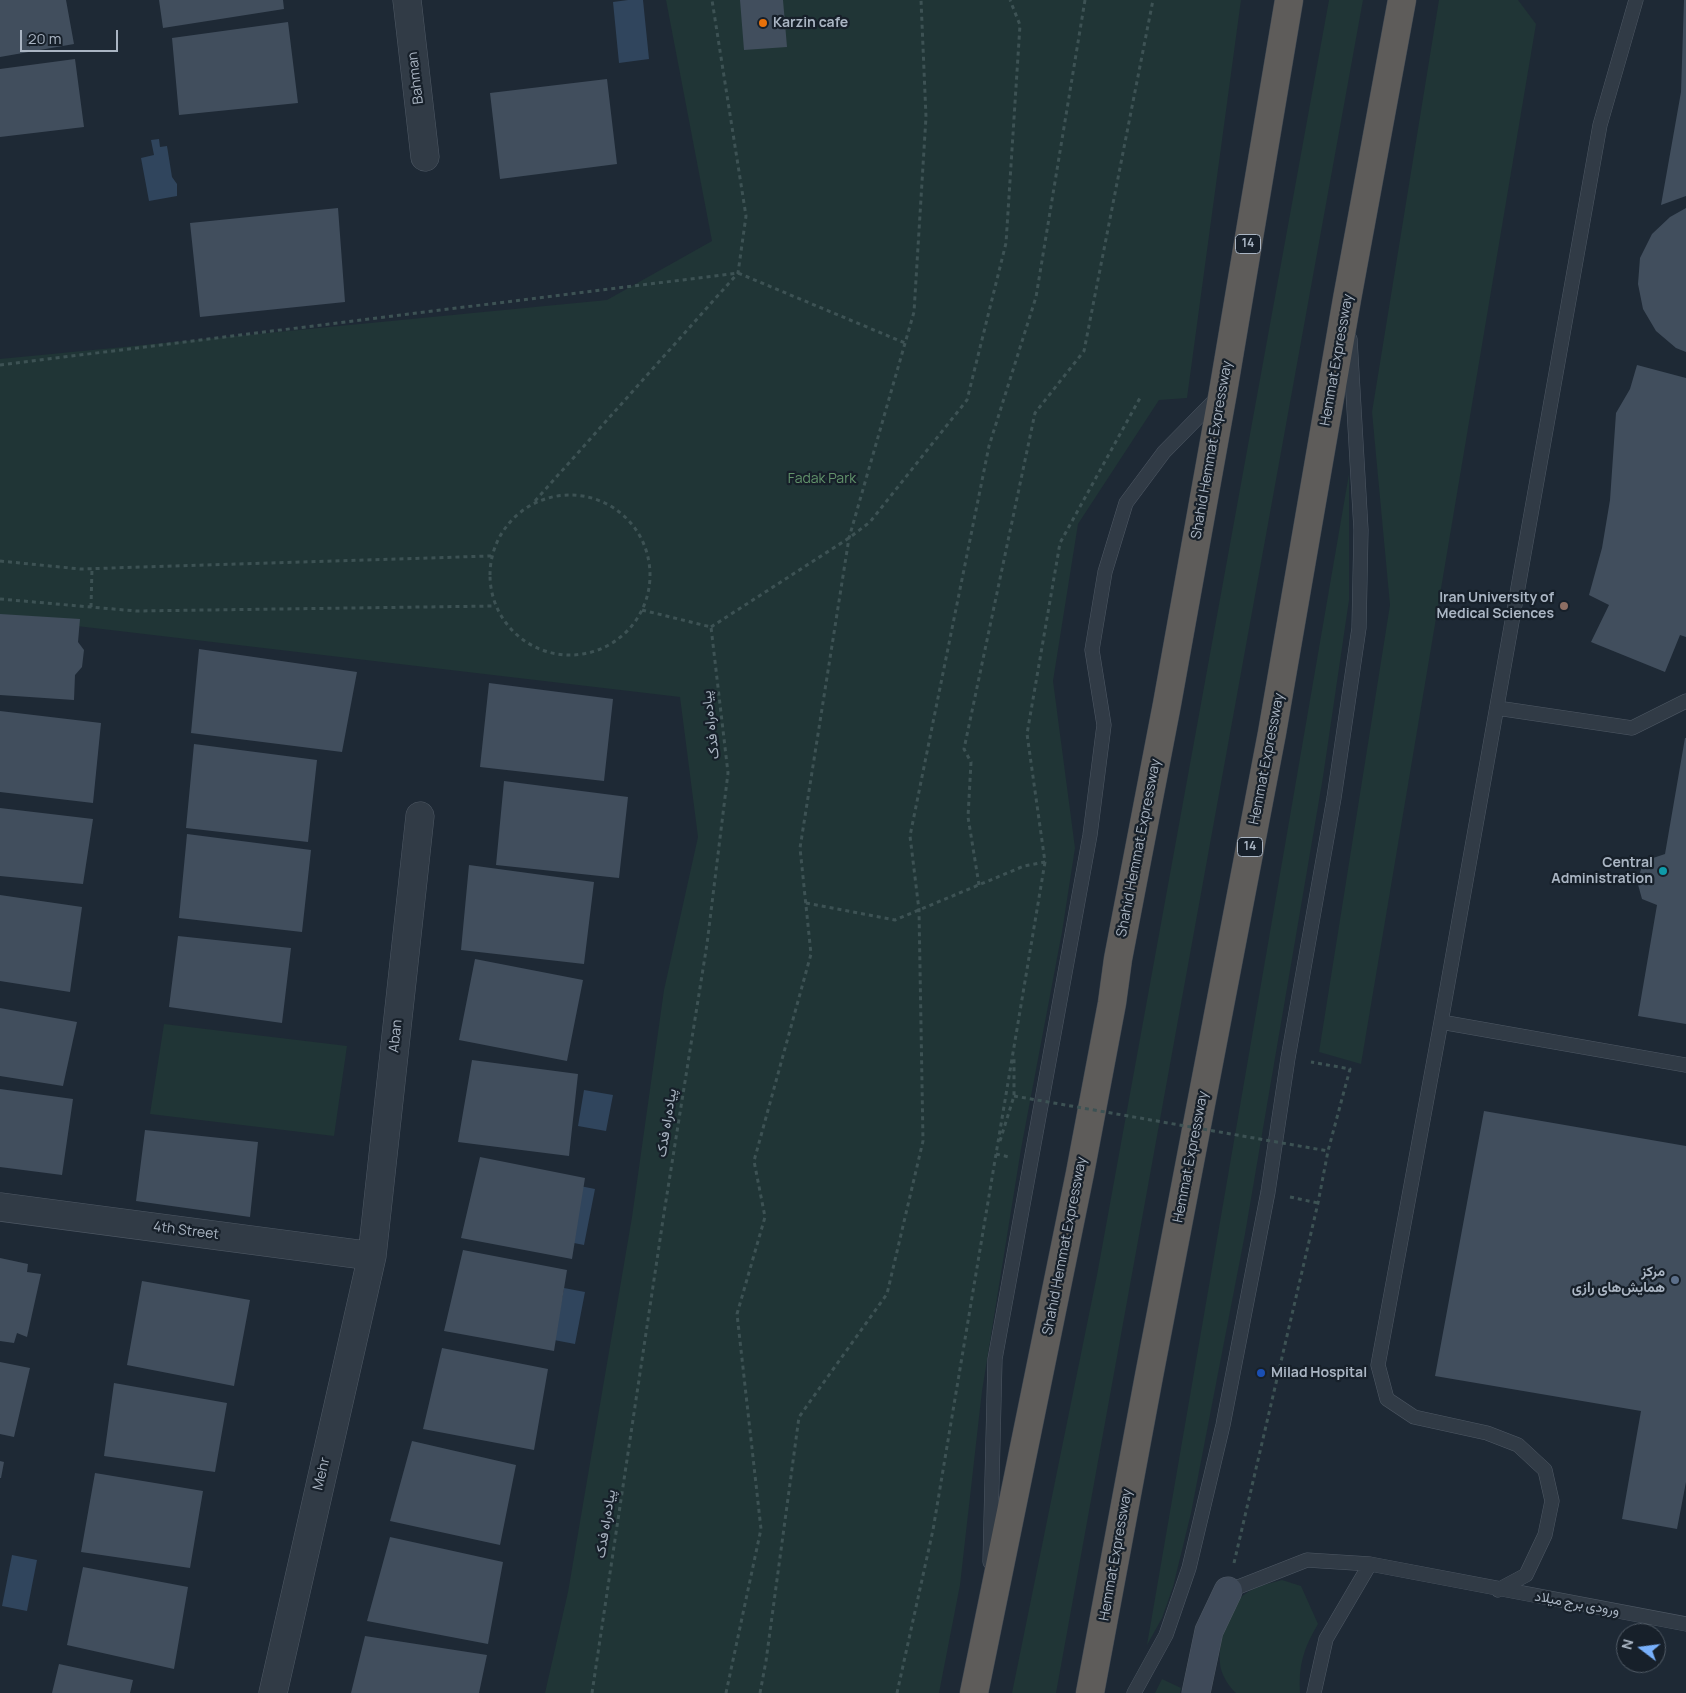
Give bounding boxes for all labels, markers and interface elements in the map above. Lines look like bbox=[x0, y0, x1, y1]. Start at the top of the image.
place label: Karzin cafe bbox=[773, 15, 848, 31]
marker: Karzin cafe bbox=[757, 17, 769, 29]
scale bar bbox=[22, 20, 120, 52]
text: 20 m bbox=[28, 28, 61, 49]
street label: Bahman bbox=[404, 51, 428, 105]
road number: 14 bbox=[1236, 234, 1260, 253]
street label: Hemmat Expressway bbox=[1317, 293, 1357, 427]
street label: Shahid Hemmat Expressway bbox=[1188, 359, 1236, 541]
park label: Fadak Park bbox=[788, 471, 856, 487]
place label: Iran University of Medical Sciences bbox=[1437, 590, 1554, 622]
marker: Iran University of Medical Sciences bbox=[1558, 600, 1570, 612]
street label: پیاده‌راه فدک bbox=[698, 690, 724, 760]
street label: Hemmat Expressway bbox=[1246, 692, 1288, 826]
street label: Shahid Hemmat Expressway bbox=[1113, 758, 1165, 938]
road number: 14 bbox=[1238, 838, 1262, 856]
place label: Central Administration bbox=[1551, 855, 1653, 888]
marker: Central Administration bbox=[1657, 865, 1669, 877]
street label: Aban bbox=[386, 1019, 406, 1053]
street label: پیاده‌راه فدک bbox=[653, 1088, 681, 1158]
street label: Hemmat Expressway bbox=[1170, 1090, 1212, 1224]
street label: Shahid Hemmat Expressway bbox=[1039, 1156, 1091, 1336]
street label: 4th Street bbox=[152, 1219, 220, 1243]
place label: مرکز همایش‌های رازی bbox=[1572, 1264, 1665, 1296]
marker: مرکز همایش‌های رازی bbox=[1669, 1274, 1681, 1286]
place label: Milad Hospital bbox=[1271, 1365, 1367, 1381]
marker: Milad Hospital bbox=[1255, 1367, 1267, 1379]
street label: Mehr bbox=[310, 1456, 334, 1492]
street label: Hemmat Expressway bbox=[1096, 1488, 1136, 1622]
street label: پیاده‌راه فدک bbox=[592, 1489, 620, 1559]
street label: ورودی برج میلاد bbox=[1533, 1588, 1621, 1620]
north arrow bbox=[1616, 1623, 1666, 1673]
text: N bbox=[1617, 1637, 1637, 1652]

